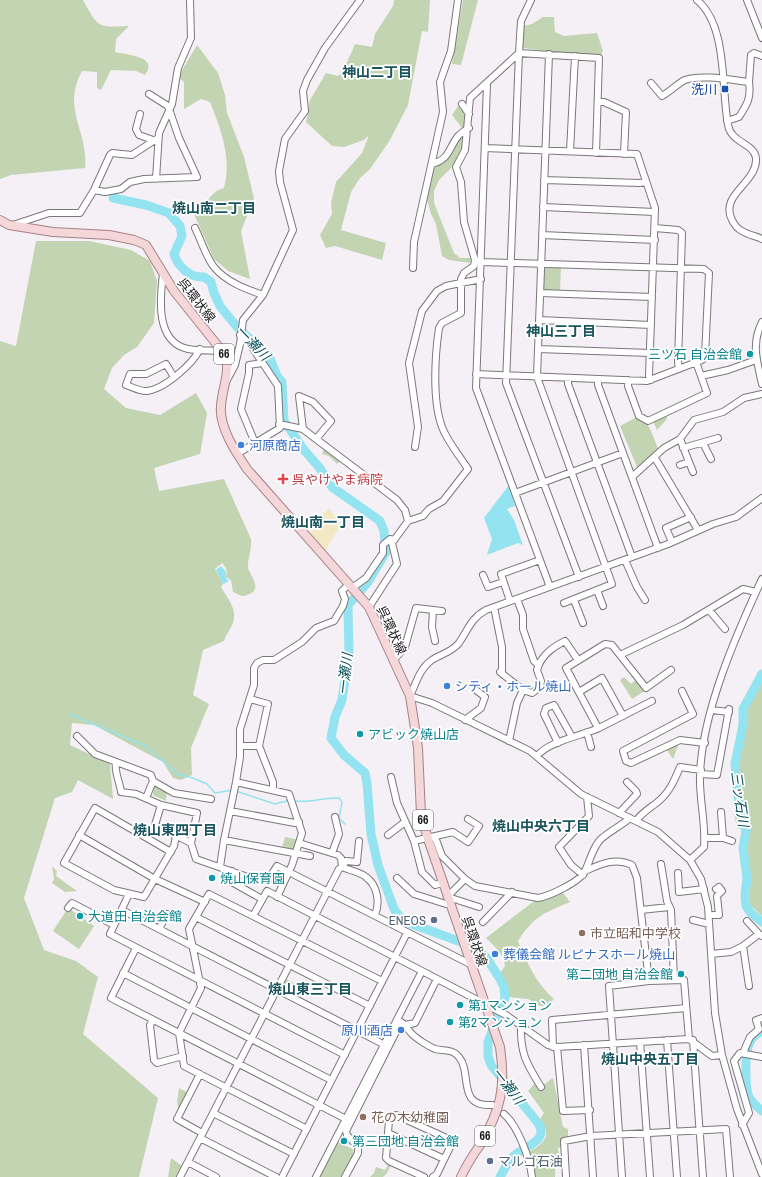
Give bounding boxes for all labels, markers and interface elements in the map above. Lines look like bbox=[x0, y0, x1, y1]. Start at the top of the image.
district label: 神山二丁目 bbox=[342, 63, 412, 81]
place label: 洗川 bbox=[691, 81, 717, 98]
marker: 洗川 bbox=[720, 84, 730, 94]
district label: 焼山南二丁目 bbox=[172, 199, 256, 217]
street label: 呉環状線 bbox=[174, 275, 219, 326]
water label: 一瀬川 bbox=[232, 322, 275, 366]
district label: 神山三丁目 bbox=[526, 322, 596, 340]
road number: 66 bbox=[214, 344, 234, 364]
place label: 三ツ石 自治会館 bbox=[648, 346, 742, 363]
marker: 三ツ石 自治会館 bbox=[745, 349, 755, 359]
place label: 河原商店 bbox=[249, 437, 301, 454]
marker: 河原商店 bbox=[236, 440, 246, 450]
place label: 呉やけやま病院 bbox=[292, 471, 383, 488]
marker: 呉やけやま病院 bbox=[277, 473, 289, 485]
district label: 焼山南一丁目 bbox=[281, 513, 365, 531]
street label: 呉環状線 bbox=[373, 603, 410, 657]
water label: 一瀬川 bbox=[334, 650, 357, 696]
place label: シティ・ホール焼山 bbox=[455, 678, 571, 695]
marker: シティ・ホール焼山 bbox=[442, 681, 452, 691]
place label: アビック焼山店 bbox=[368, 726, 459, 743]
marker: アビック焼山店 bbox=[355, 729, 365, 739]
water label: 三ッ石川 bbox=[727, 770, 753, 830]
road number: 66 bbox=[413, 810, 433, 830]
district label: 焼山中央六丁目 bbox=[492, 817, 590, 835]
district label: 焼山東四丁目 bbox=[133, 821, 217, 839]
place label: 焼山保育園 bbox=[220, 870, 285, 887]
marker: 焼山保育園 bbox=[207, 873, 217, 883]
place label: 大道田 自治会館 bbox=[88, 908, 182, 925]
marker: 大道田 自治会館 bbox=[75, 911, 85, 921]
place label: ENEOS bbox=[389, 912, 426, 929]
street label: 呉環状線 bbox=[458, 914, 491, 969]
marker: ENEOS bbox=[429, 915, 439, 925]
place label: 市立昭和中学校 bbox=[590, 925, 681, 942]
marker: 市立昭和中学校 bbox=[577, 928, 587, 938]
place label: 葬儀会館 ルピナスホール焼山 bbox=[503, 946, 675, 963]
marker: 葬儀会館 ルピナスホール焼山 bbox=[490, 949, 500, 959]
place label: 第二団地 自治会館 bbox=[566, 966, 673, 983]
marker: 第二団地 自治会館 bbox=[676, 969, 686, 979]
district label: 焼山東三丁目 bbox=[268, 980, 352, 998]
place label: 第1マンション bbox=[468, 997, 552, 1014]
marker: 第1マンション bbox=[455, 1000, 465, 1010]
place label: 第2マンション bbox=[458, 1014, 542, 1031]
marker: 第2マンション bbox=[445, 1017, 455, 1027]
place label: 原川酒店 bbox=[341, 1022, 393, 1039]
marker: 原川酒店 bbox=[396, 1025, 406, 1035]
district label: 焼山中央五丁目 bbox=[601, 1050, 699, 1068]
water label: 一瀬川 bbox=[488, 1064, 529, 1110]
place label: 花の木幼稚園 bbox=[371, 1109, 449, 1126]
marker: 花の木幼稚園 bbox=[358, 1112, 368, 1122]
road number: 66 bbox=[475, 1126, 495, 1146]
place label: 第三団地 自治会館 bbox=[352, 1133, 459, 1150]
marker: 第三団地 自治会館 bbox=[339, 1136, 349, 1146]
place label: マルゴ石油 bbox=[498, 1153, 563, 1170]
marker: マルゴ石油 bbox=[485, 1156, 495, 1166]

